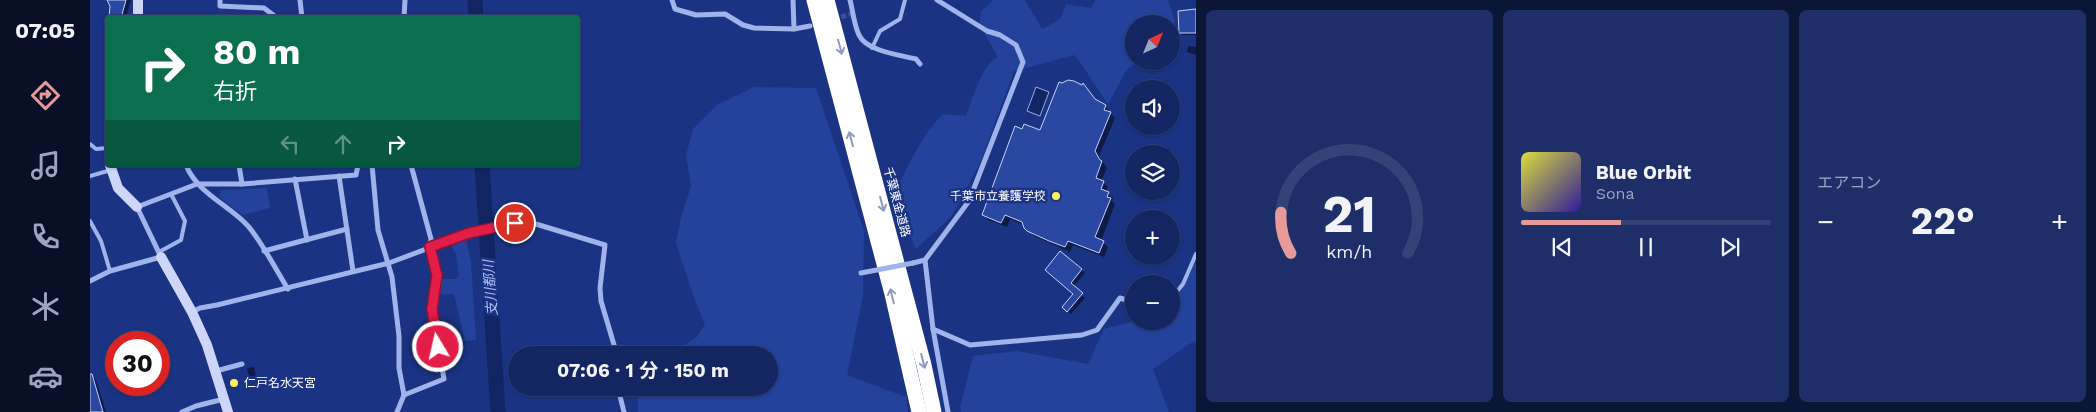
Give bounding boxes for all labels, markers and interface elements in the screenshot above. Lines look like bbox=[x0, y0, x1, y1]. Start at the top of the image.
north arrow bbox=[1125, 15, 1180, 70]
map controls bbox=[1125, 15, 1180, 330]
text: 07:05 bbox=[15, 18, 75, 43]
text: 80 m bbox=[213, 31, 300, 73]
icon: right bbox=[130, 35, 195, 100]
one-way arrow bbox=[835, 39, 845, 55]
icon: directions bbox=[28, 78, 63, 113]
text: 右折 bbox=[213, 79, 257, 104]
button: sound bbox=[1125, 80, 1180, 135]
icon: left bbox=[276, 130, 304, 158]
icon: ahead bbox=[329, 130, 357, 158]
icon: right bbox=[382, 130, 410, 158]
one-way arrow bbox=[846, 132, 855, 148]
button: layers bbox=[1125, 145, 1180, 200]
icon: music bbox=[28, 148, 63, 183]
text: Blue Orbit bbox=[1596, 161, 1691, 184]
street label: 千葉東金道路 bbox=[881, 165, 913, 239]
text: エアコン bbox=[1817, 173, 1881, 192]
text: 21 bbox=[1323, 184, 1376, 245]
text: Sona bbox=[1596, 184, 1634, 203]
place label: 千葉市立養護学校 bbox=[950, 189, 1046, 203]
marker: 千葉市立養護学校 bbox=[1050, 190, 1062, 202]
one-way arrow bbox=[877, 196, 887, 212]
text: 22° bbox=[1911, 199, 1975, 243]
pin bbox=[494, 202, 536, 244]
text: − bbox=[1817, 205, 1834, 238]
text: + bbox=[2051, 205, 2068, 238]
icon: arrive bbox=[501, 209, 529, 237]
button: + bbox=[1125, 210, 1180, 265]
icon: phone bbox=[28, 219, 63, 254]
icon: previous bbox=[1548, 233, 1576, 261]
icon: pause bbox=[1632, 233, 1660, 261]
icon: next bbox=[1716, 233, 1744, 261]
text: km/h bbox=[1326, 241, 1372, 262]
water label: 支川都川 bbox=[480, 258, 500, 316]
button: − bbox=[1125, 275, 1180, 330]
icon: climate bbox=[28, 289, 63, 324]
one-way arrow bbox=[887, 289, 897, 305]
position arrow bbox=[411, 320, 463, 372]
speed limit sign: 30 bbox=[105, 331, 170, 396]
one-way arrow bbox=[919, 353, 928, 369]
icon: car bbox=[28, 359, 63, 394]
text: 07:06 · 1 分 · 150 m bbox=[557, 359, 729, 382]
place label: 仁戸名水天宮 bbox=[244, 376, 316, 390]
marker: 仁戸名水天宮 bbox=[228, 377, 240, 389]

